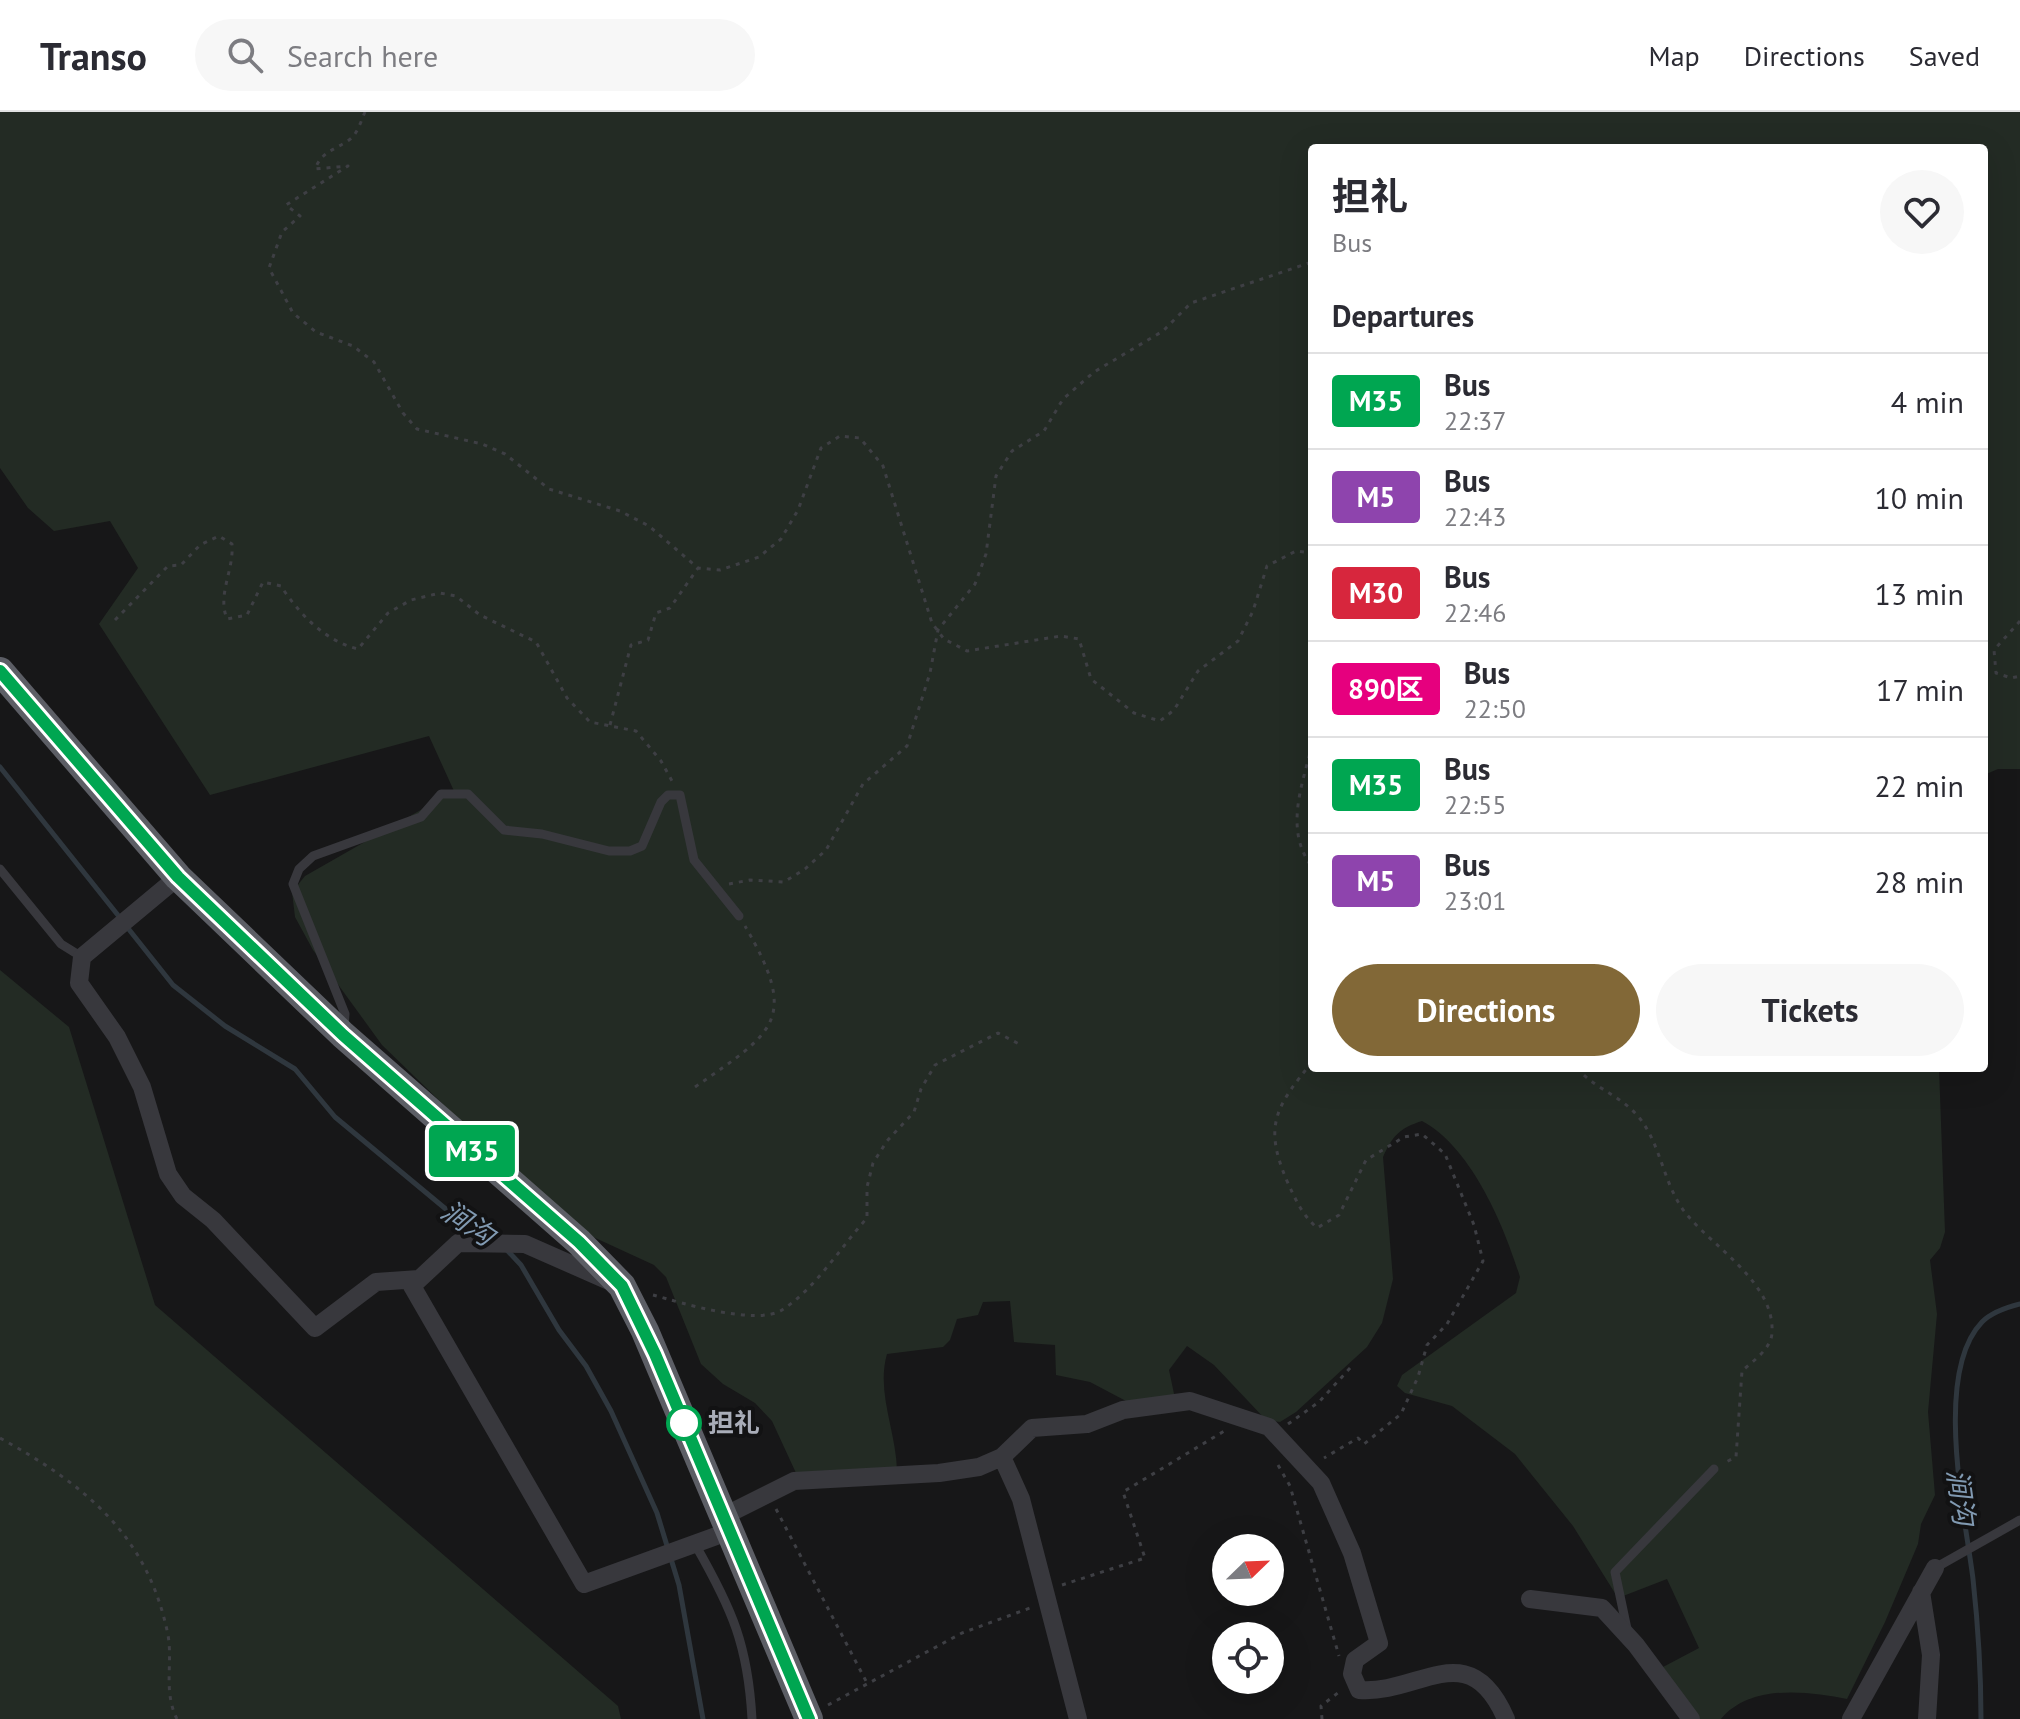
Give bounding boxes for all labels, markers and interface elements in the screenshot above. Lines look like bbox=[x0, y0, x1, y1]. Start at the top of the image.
search box bbox=[195, 19, 755, 91]
text: Transo bbox=[40, 31, 147, 80]
icon: search bbox=[223, 33, 267, 77]
text: Search here bbox=[287, 36, 438, 75]
text: Map bbox=[1649, 37, 1700, 74]
text: Directions bbox=[1744, 37, 1865, 74]
text: Saved bbox=[1909, 37, 1980, 74]
button: heart bbox=[1880, 170, 1964, 254]
text: 担礼 bbox=[1332, 171, 1408, 220]
text: Bus bbox=[1332, 226, 1372, 259]
text: Departures bbox=[1332, 296, 1474, 335]
text: Bus bbox=[1444, 365, 1491, 404]
text: M35 bbox=[1349, 382, 1403, 419]
text: 4 min bbox=[1891, 382, 1964, 421]
text: 22:37 bbox=[1444, 404, 1506, 437]
text: Bus bbox=[1444, 461, 1491, 500]
text: M5 bbox=[1357, 478, 1395, 515]
text: 10 min bbox=[1874, 478, 1964, 517]
text: 22:43 bbox=[1444, 500, 1506, 533]
text: Bus bbox=[1444, 557, 1491, 596]
text: M30 bbox=[1349, 574, 1403, 611]
text: 13 min bbox=[1874, 574, 1964, 613]
text: 22:46 bbox=[1444, 596, 1506, 629]
text: Bus bbox=[1464, 653, 1510, 692]
text: 890区 bbox=[1348, 670, 1424, 707]
text: 17 min bbox=[1876, 670, 1964, 709]
text: 22:50 bbox=[1464, 692, 1526, 725]
text: Bus bbox=[1444, 749, 1491, 788]
text: M35 bbox=[1349, 766, 1403, 803]
text: 22 min bbox=[1874, 766, 1964, 805]
text: 22:55 bbox=[1444, 788, 1506, 821]
text: Bus bbox=[1444, 845, 1491, 884]
text: M5 bbox=[1357, 862, 1395, 899]
text: 28 min bbox=[1874, 862, 1964, 901]
text: 23:01 bbox=[1444, 884, 1506, 917]
button: Directions bbox=[1332, 964, 1640, 1056]
button: Tickets bbox=[1656, 964, 1964, 1056]
line badge: M35 bbox=[426, 1125, 518, 1177]
text: M35 bbox=[445, 1132, 499, 1169]
water label: 涧沟 bbox=[435, 1192, 504, 1255]
marker: 担礼 bbox=[667, 1406, 701, 1440]
place label: 担礼 bbox=[708, 1406, 760, 1439]
water label: 涧沟 bbox=[1939, 1467, 1984, 1530]
north arrow bbox=[1212, 1534, 1284, 1606]
map controls bbox=[1212, 1534, 1284, 1694]
button: locate bbox=[1212, 1622, 1284, 1694]

